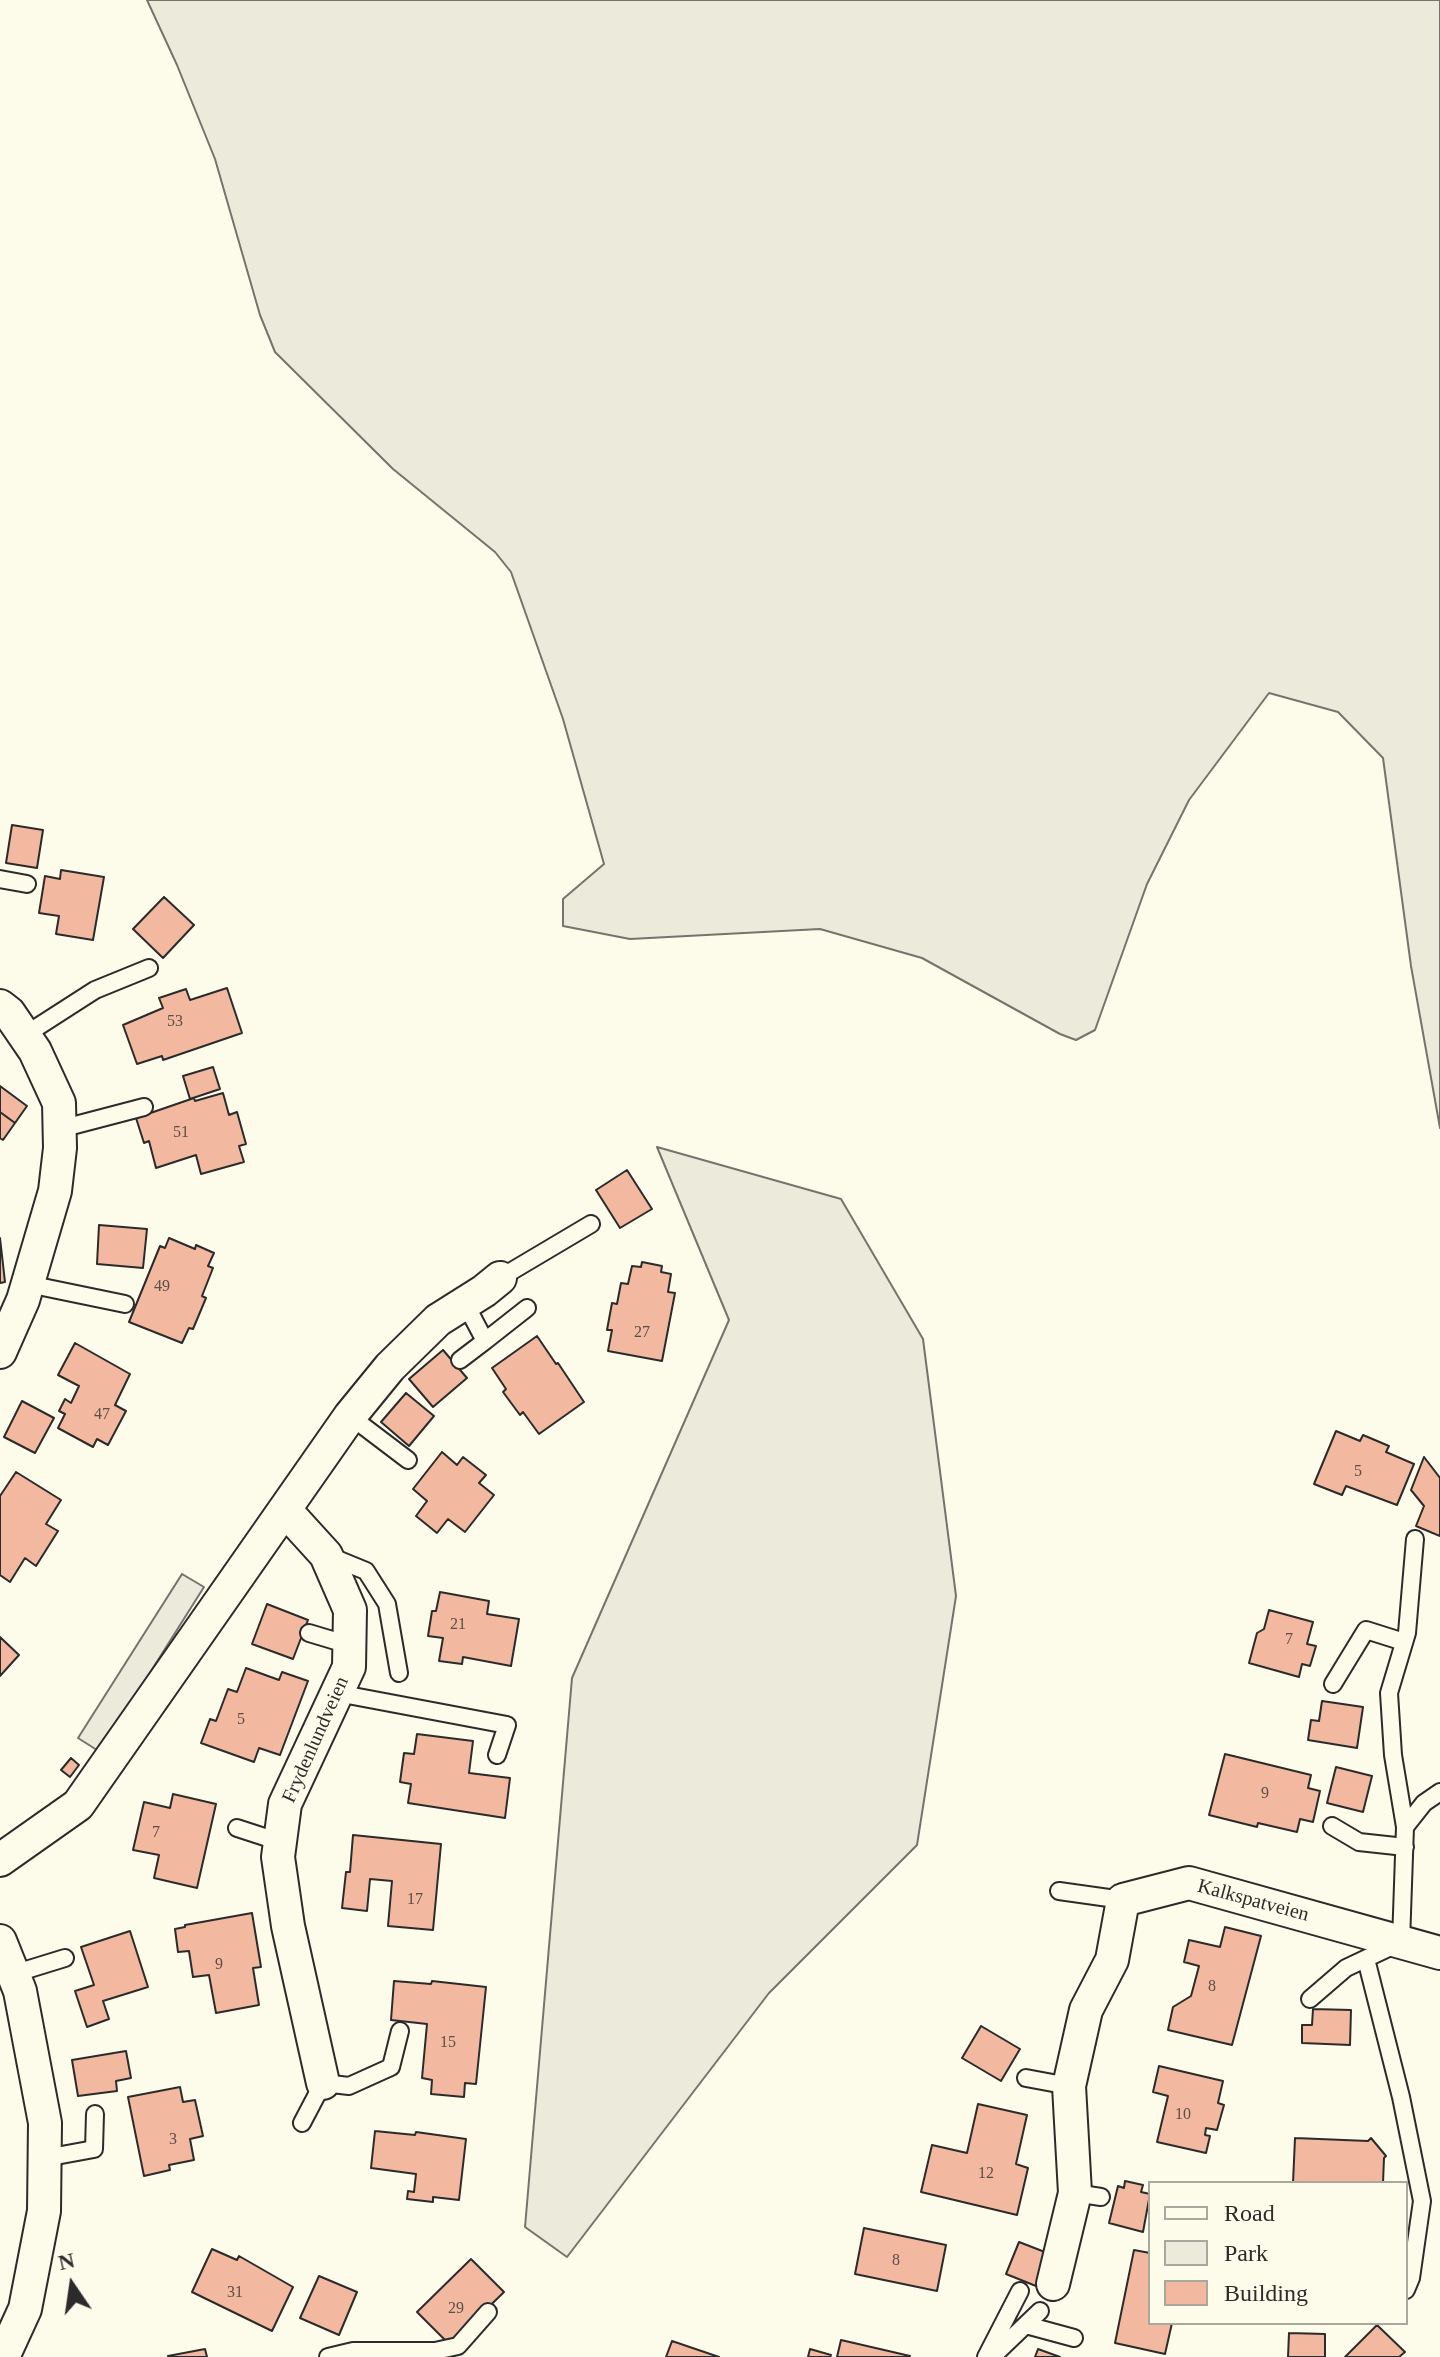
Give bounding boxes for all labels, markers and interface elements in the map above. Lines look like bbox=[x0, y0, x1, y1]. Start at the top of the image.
house number: 53 bbox=[167, 1012, 183, 1032]
house number: 51 bbox=[173, 1123, 189, 1143]
house number: 49 bbox=[154, 1277, 170, 1297]
house number: 27 bbox=[634, 1323, 650, 1343]
house number: 47 bbox=[94, 1405, 110, 1425]
house number: 5 bbox=[1354, 1462, 1362, 1482]
house number: 21 bbox=[450, 1615, 466, 1635]
house number: 7 bbox=[1285, 1630, 1293, 1650]
street label: Frydenlundveien bbox=[277, 1673, 355, 1807]
house number: 5 bbox=[237, 1710, 245, 1730]
house number: 9 bbox=[1261, 1784, 1269, 1804]
house number: 7 bbox=[152, 1823, 160, 1843]
street label: Kalkspatveien bbox=[1195, 1875, 1311, 1927]
house number: 17 bbox=[407, 1890, 423, 1910]
house number: 9 bbox=[215, 1955, 223, 1975]
house number: 8 bbox=[1208, 1977, 1216, 1997]
house number: 15 bbox=[440, 2033, 456, 2053]
house number: 10 bbox=[1175, 2105, 1191, 2125]
house number: 3 bbox=[169, 2130, 177, 2150]
house number: 12 bbox=[978, 2164, 994, 2184]
legend bbox=[1148, 2181, 1408, 2325]
text: Road bbox=[1224, 2200, 1275, 2226]
text: Park bbox=[1224, 2240, 1268, 2266]
north arrow bbox=[32, 2245, 112, 2325]
text: N bbox=[56, 2247, 77, 2275]
house number: 8 bbox=[892, 2251, 900, 2271]
text: Building bbox=[1224, 2280, 1308, 2306]
house number: 31 bbox=[227, 2283, 243, 2303]
house number: 29 bbox=[448, 2299, 464, 2319]

